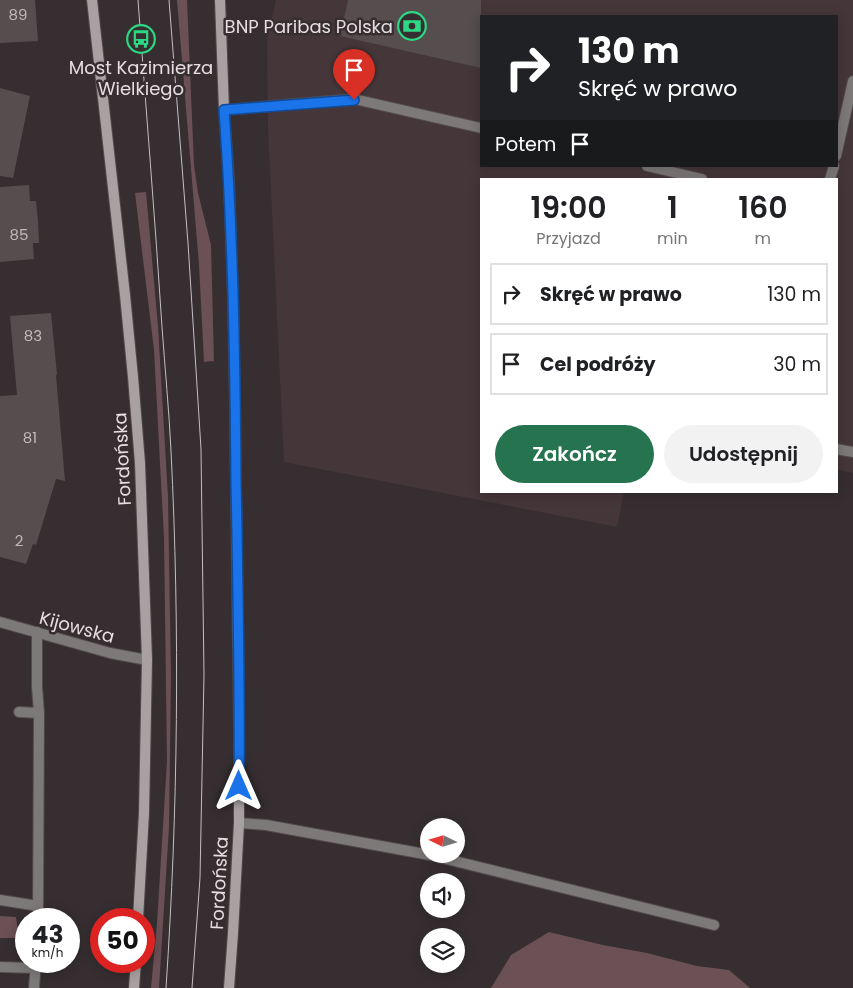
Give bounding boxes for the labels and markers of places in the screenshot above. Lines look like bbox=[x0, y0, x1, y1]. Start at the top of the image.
bank icon: BNP Paribas Polska bbox=[397, 11, 427, 41]
place label: BNP Paribas Polska bbox=[225, 14, 393, 39]
bus stop icon: Most Kazimierza Wielkiego bbox=[126, 24, 156, 54]
pin bbox=[333, 49, 375, 100]
place label: Most Kazimierza Wielkiego bbox=[69, 55, 213, 101]

